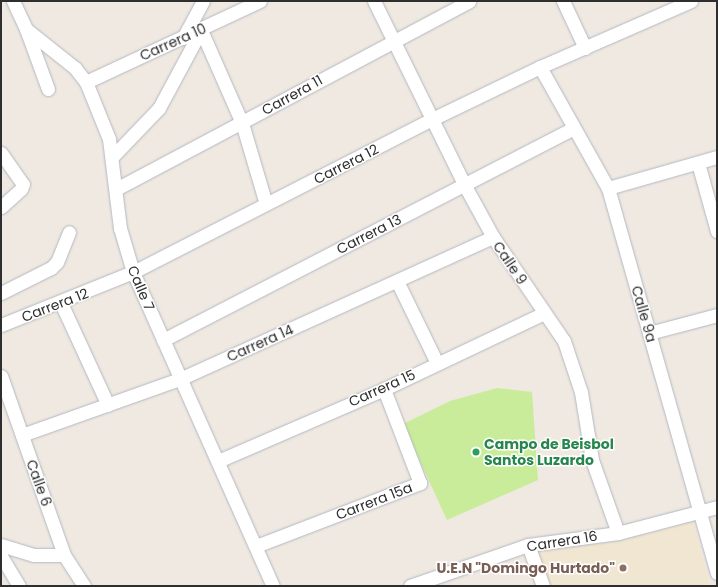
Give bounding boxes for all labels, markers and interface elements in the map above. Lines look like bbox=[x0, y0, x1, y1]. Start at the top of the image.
street label: Carrera 10 bbox=[137, 20, 209, 64]
street label: Carrera 11 bbox=[259, 71, 325, 119]
street label: Carrera 12 bbox=[311, 141, 381, 187]
street label: Carrera 13 bbox=[334, 211, 404, 257]
street label: Calle 9 bbox=[490, 238, 530, 288]
street label: Calle 7 bbox=[124, 263, 158, 313]
street label: Calle 9a bbox=[628, 284, 660, 344]
street label: Carrera 12 bbox=[19, 285, 91, 325]
street label: Carrera 14 bbox=[224, 321, 296, 365]
street label: Carrera 15 bbox=[346, 366, 418, 410]
place label: Campo de Beisbol Santos Luzardo bbox=[484, 436, 614, 468]
marker: Campo de Beisbol Santos Luzardo bbox=[471, 447, 481, 457]
street label: Calle 6 bbox=[23, 457, 55, 509]
street label: Carrera 15a bbox=[333, 479, 415, 523]
street label: Carrera 16 bbox=[526, 527, 598, 555]
place label: U.E.N "Domingo Hurtado" bbox=[437, 560, 615, 576]
marker: U.E.N "Domingo Hurtado" bbox=[618, 563, 628, 573]

